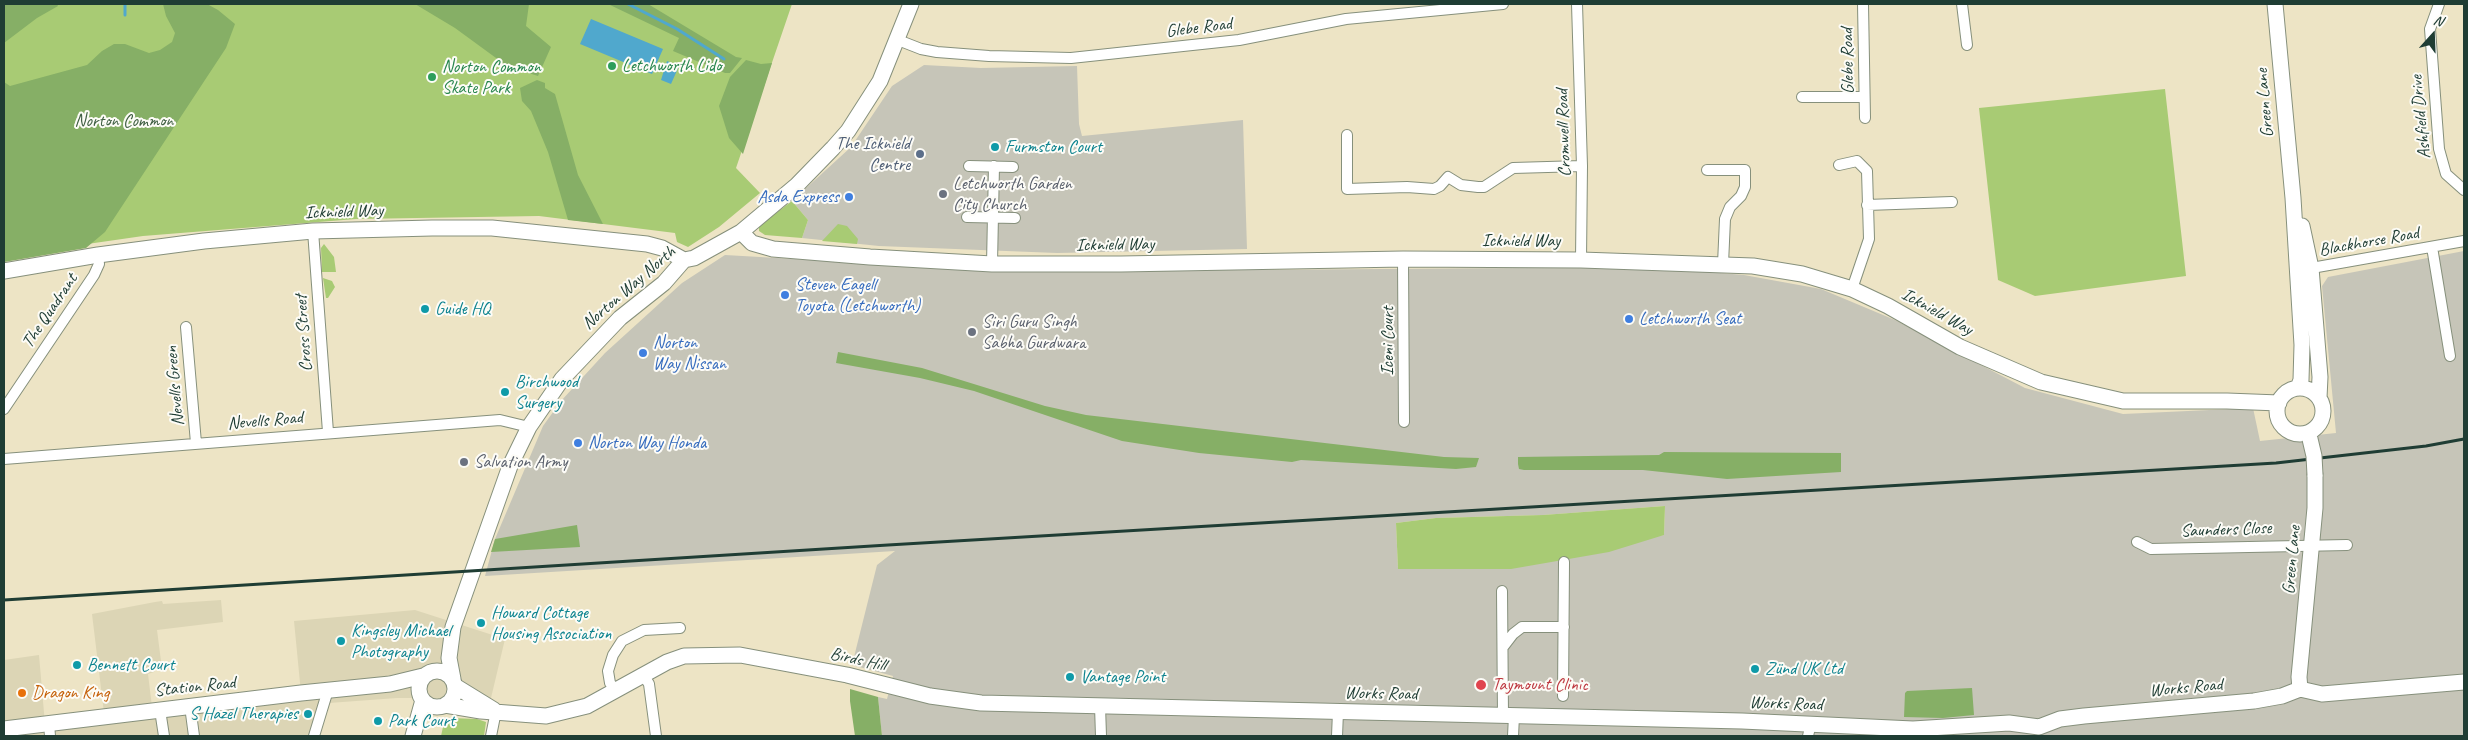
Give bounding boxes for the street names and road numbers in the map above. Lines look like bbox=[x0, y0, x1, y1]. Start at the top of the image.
street label: Glebe Road bbox=[1165, 13, 1233, 43]
street label: Glebe Road bbox=[1837, 28, 1859, 94]
street label: Green Lane bbox=[2251, 68, 2279, 138]
street label: Ashfield Drive bbox=[2406, 74, 2436, 160]
street label: Cromwell Road bbox=[1552, 89, 1576, 177]
street label: Icknield Way bbox=[304, 200, 384, 224]
street label: Blackhorse Road bbox=[2317, 223, 2421, 261]
street label: Icknield Way bbox=[1482, 230, 1560, 252]
street label: Icknield Way bbox=[1076, 234, 1154, 256]
street label: Norton Way North bbox=[578, 241, 680, 335]
street label: The Quadrant bbox=[17, 270, 83, 352]
street label: Icknield Way bbox=[1897, 284, 1977, 340]
street label: Cross Street bbox=[291, 294, 317, 372]
street label: Iceni Court bbox=[1377, 306, 1399, 376]
street label: Nevells Green bbox=[161, 345, 189, 427]
street label: Nevells Road bbox=[227, 407, 303, 435]
street label: Saunders Close bbox=[2180, 518, 2272, 542]
street label: Green Lane bbox=[2278, 525, 2306, 595]
street label: Birds Hill bbox=[828, 643, 888, 677]
street label: Station Road bbox=[153, 672, 237, 702]
street label: Works Road bbox=[2149, 674, 2223, 702]
street label: Works Road bbox=[1344, 683, 1418, 705]
street label: Works Road bbox=[1749, 692, 1823, 716]

